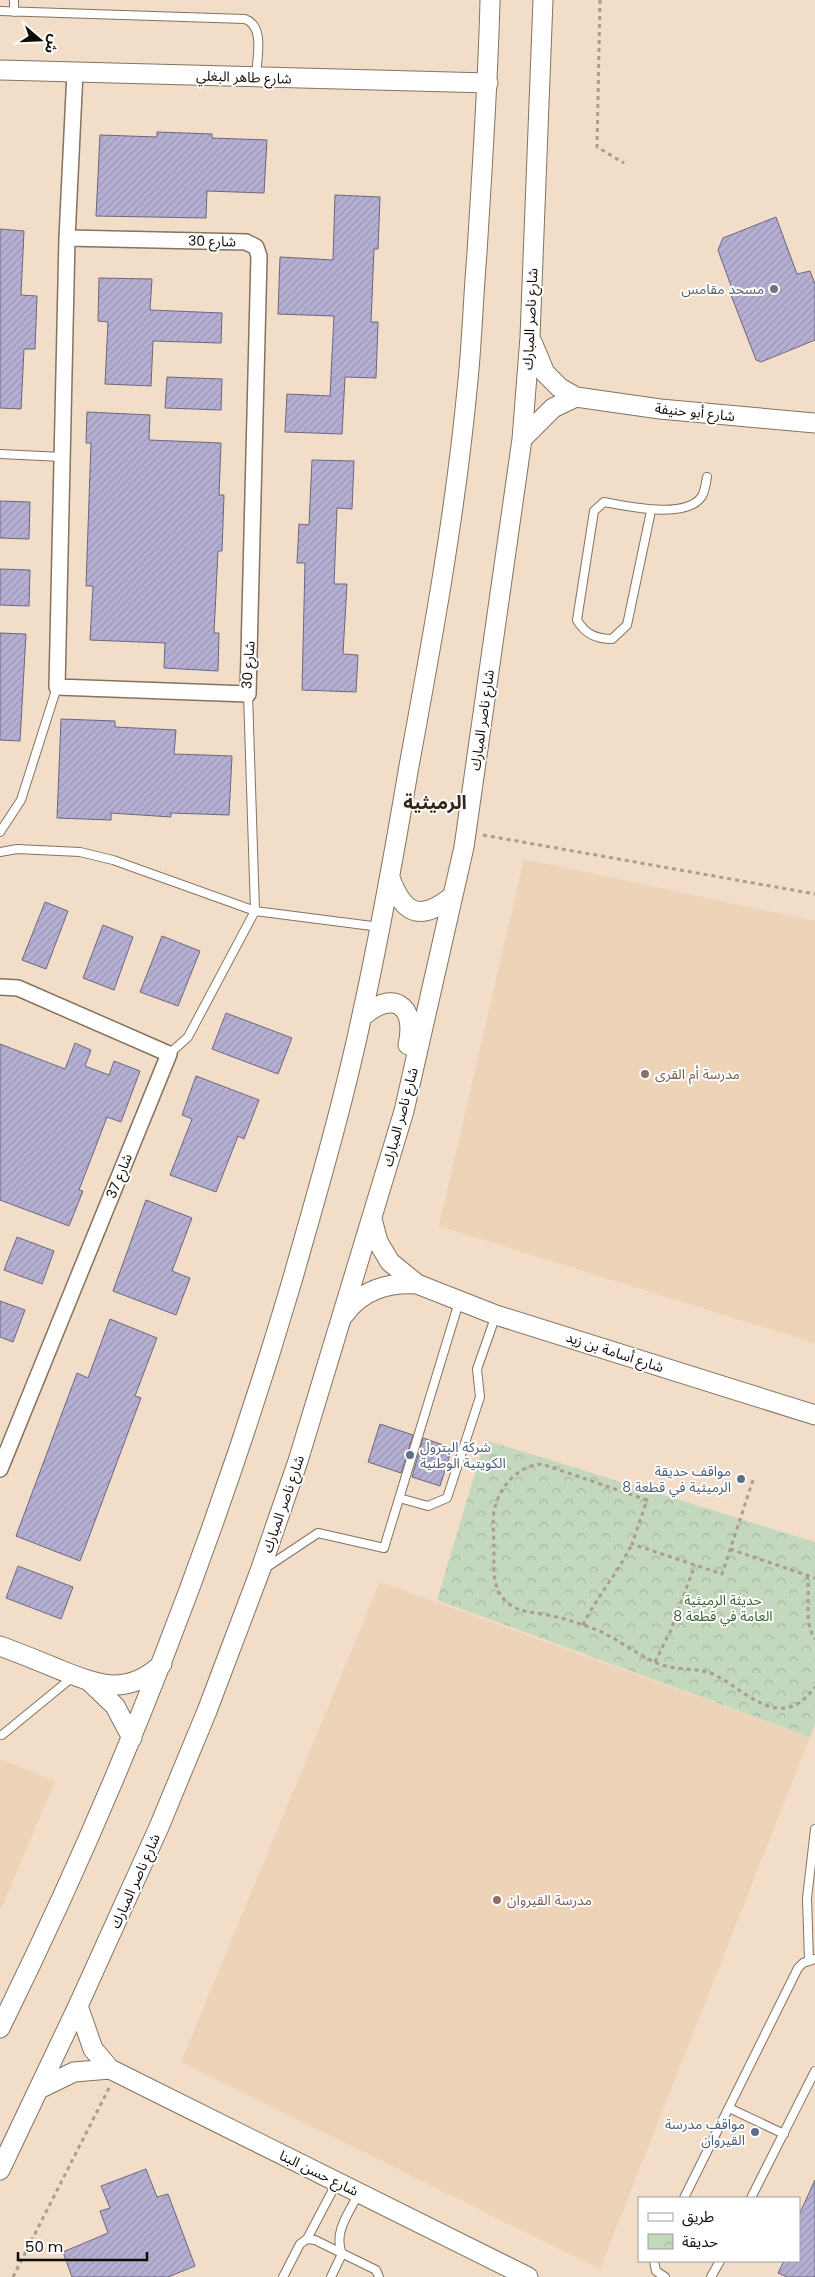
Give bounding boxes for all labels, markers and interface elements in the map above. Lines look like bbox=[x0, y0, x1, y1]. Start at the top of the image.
north arrow bbox=[15, 15, 65, 65]
text: ش bbox=[40, 32, 65, 57]
street label: شارع طاهر البغلي bbox=[196, 65, 292, 90]
street label: شارع 30 bbox=[188, 231, 236, 252]
street label: شارع ناصر المبارك bbox=[517, 268, 544, 370]
place label: مسحد مقامس bbox=[681, 279, 764, 299]
marker: مسحد مقامس bbox=[768, 283, 780, 295]
street label: شارع أبو حنيفة bbox=[654, 398, 736, 427]
street label: شارع 30 bbox=[236, 640, 261, 690]
street label: شارع ناصر المبارك bbox=[465, 668, 500, 772]
district label: الرميثية bbox=[403, 789, 467, 816]
place label: مدرسة أم القرى bbox=[655, 1064, 740, 1085]
street label: شارع ناصر المبارك bbox=[377, 1065, 424, 1169]
marker: مدرسة أم القرى bbox=[639, 1068, 651, 1080]
street label: شارع 37 bbox=[101, 1150, 138, 1202]
street label: شارع أسامة بن زيد bbox=[563, 1327, 666, 1378]
place label: شركة البترول الكويتية الوطنية bbox=[420, 1437, 506, 1473]
marker: شركة البترول الكويتية الوطنية bbox=[404, 1449, 416, 1461]
street label: شارع ناصر المبارك bbox=[257, 1453, 310, 1556]
place label: مواقف حديقة الرميثية في قطعة 8 bbox=[622, 1461, 731, 1498]
marker: مواقف حديقة الرميثية في قطعة 8 bbox=[735, 1473, 747, 1485]
park label: حديثة الرميثية العامة في قطعة 8 bbox=[673, 1590, 773, 1627]
street label: شارع ناصر المبارك bbox=[105, 1830, 166, 1932]
place label: مدرسة القيروان bbox=[507, 1890, 592, 1910]
marker: مدرسة القيروان bbox=[491, 1894, 503, 1906]
place label: مواقف مدرسة القيروان bbox=[665, 2114, 745, 2150]
marker: مواقف مدرسة القيروان bbox=[749, 2126, 761, 2138]
street label: شارع حسن البنا bbox=[276, 2145, 362, 2202]
legend bbox=[638, 2197, 800, 2262]
text: طريق bbox=[682, 2206, 714, 2227]
scale bar bbox=[18, 2230, 146, 2262]
text: حديقة bbox=[682, 2231, 718, 2252]
text: 50 m bbox=[25, 2236, 63, 2257]

